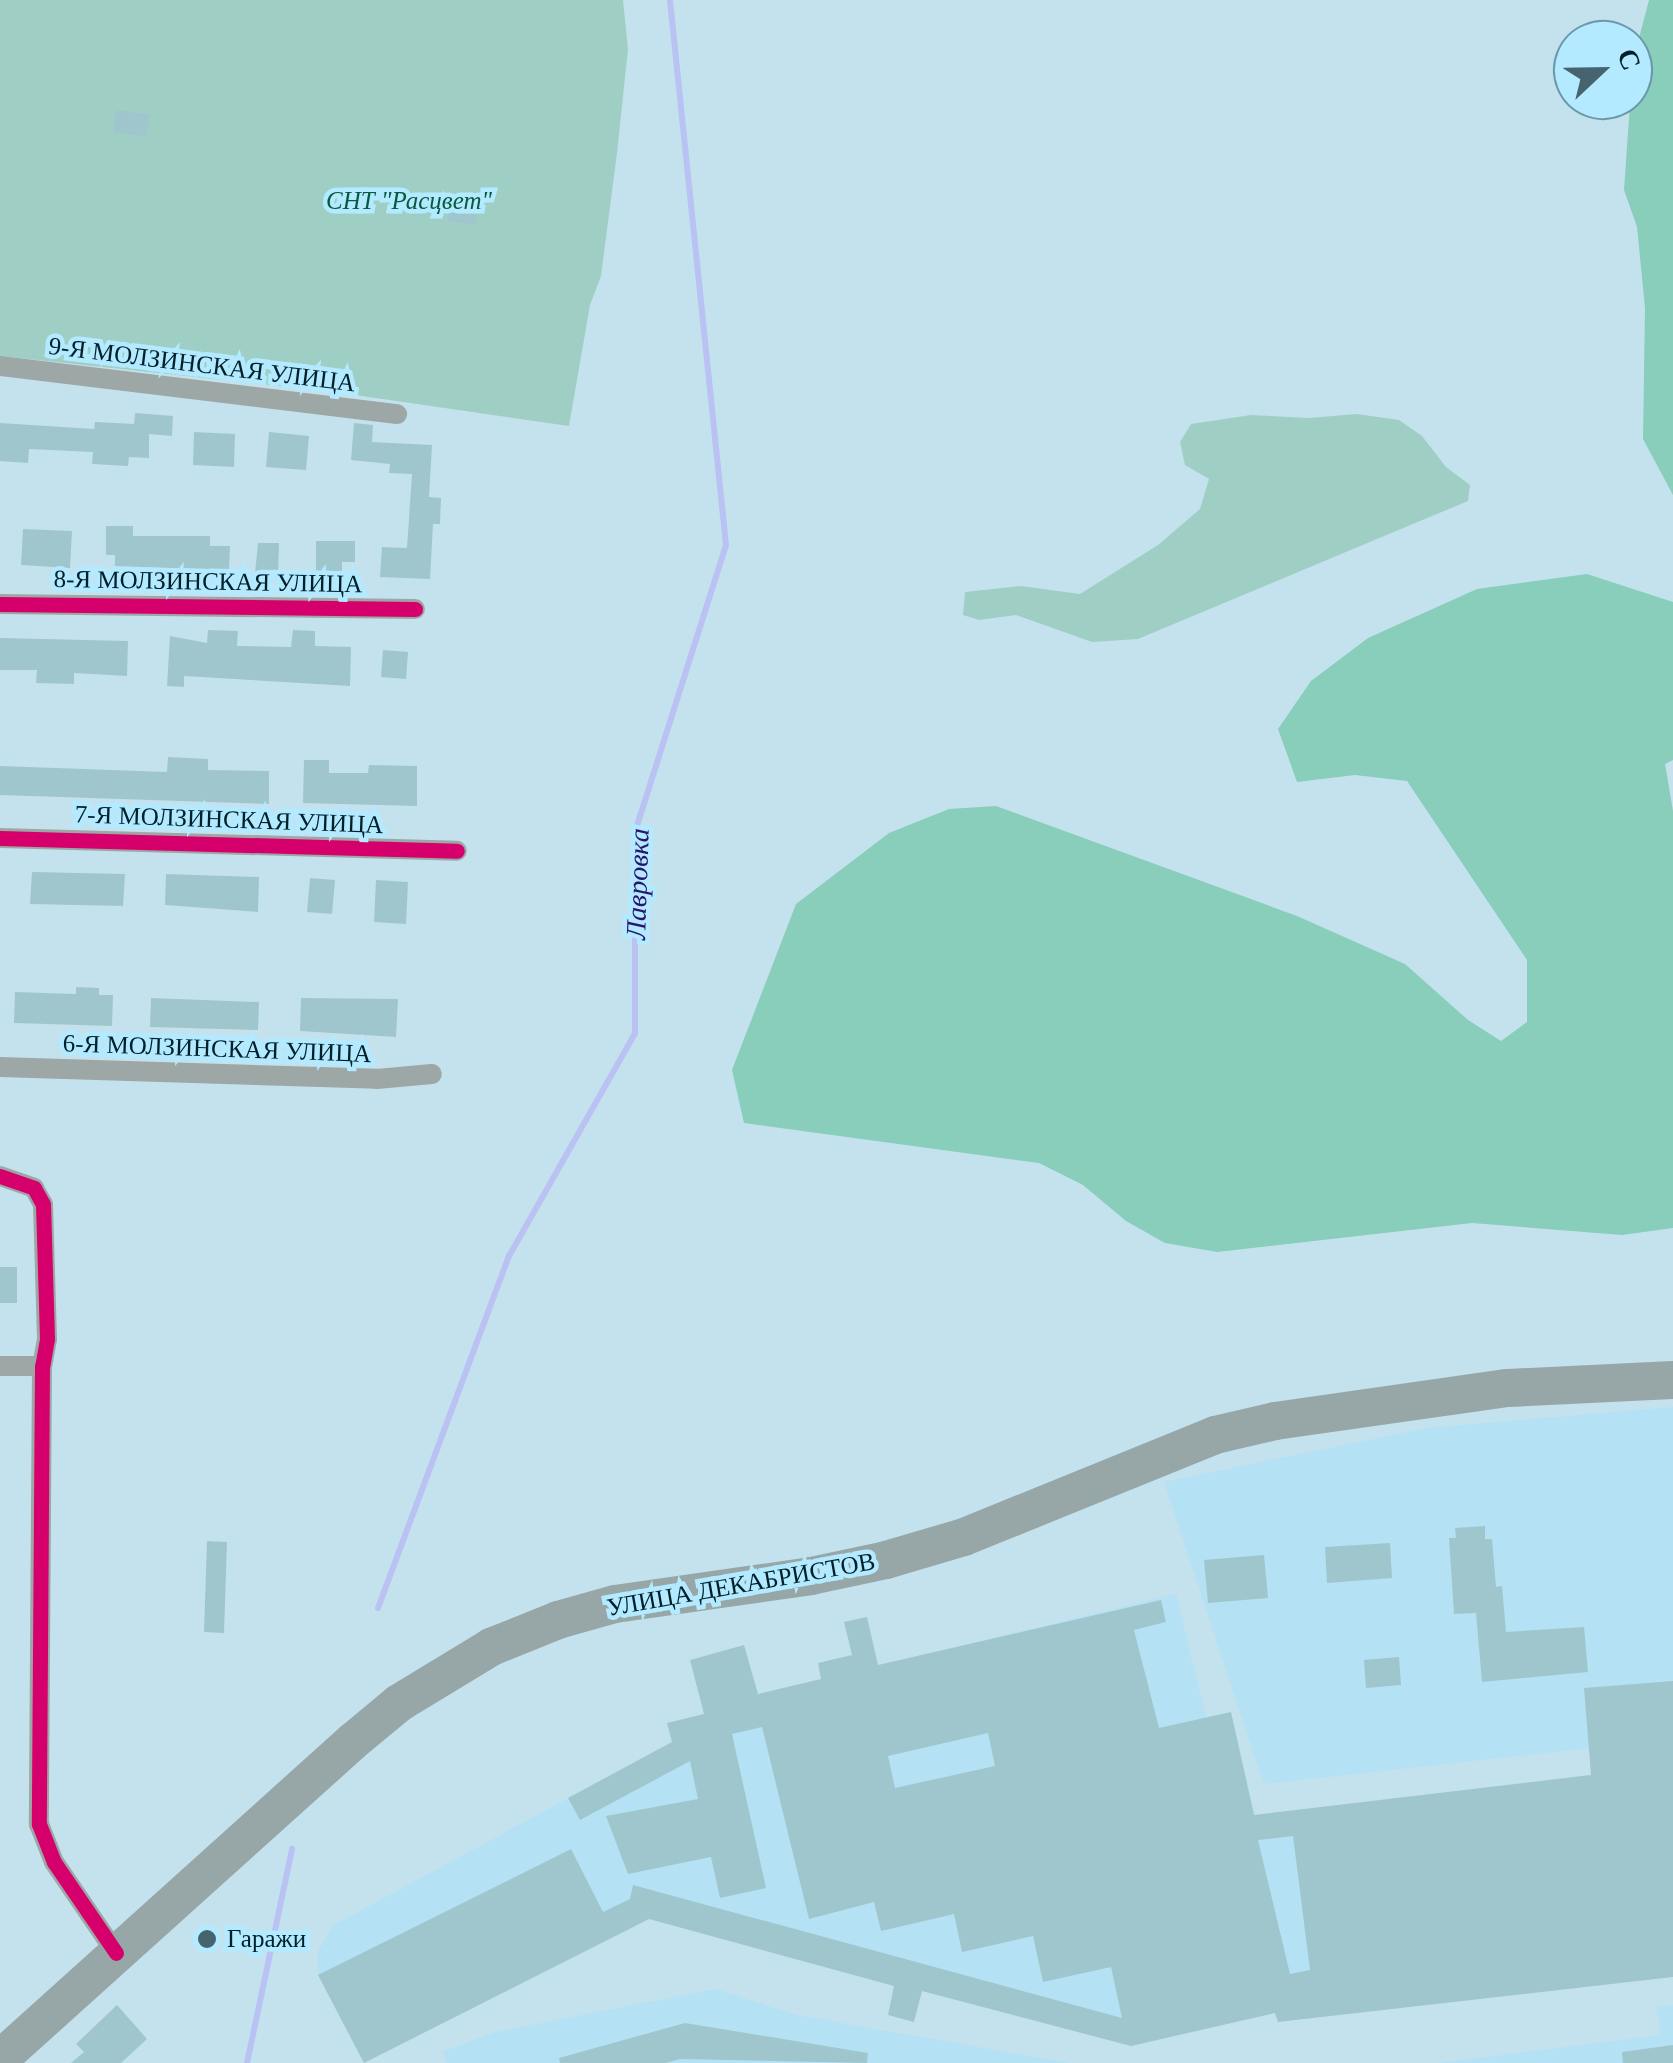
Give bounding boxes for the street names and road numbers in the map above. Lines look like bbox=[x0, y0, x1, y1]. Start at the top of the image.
street label: 9-Я МОЛЗИНСКАЯ УЛИЦА bbox=[47, 331, 357, 399]
street label: 8-Я МОЛЗИНСКАЯ УЛИЦА bbox=[53, 564, 363, 600]
street label: 7-Я МОЛЗИНСКАЯ УЛИЦА bbox=[74, 800, 384, 840]
street label: 6-Я МОЛЗИНСКАЯ УЛИЦА bbox=[62, 1029, 372, 1069]
street label: УЛИЦА ДЕКАБРИСТОВ bbox=[604, 1547, 878, 1623]

